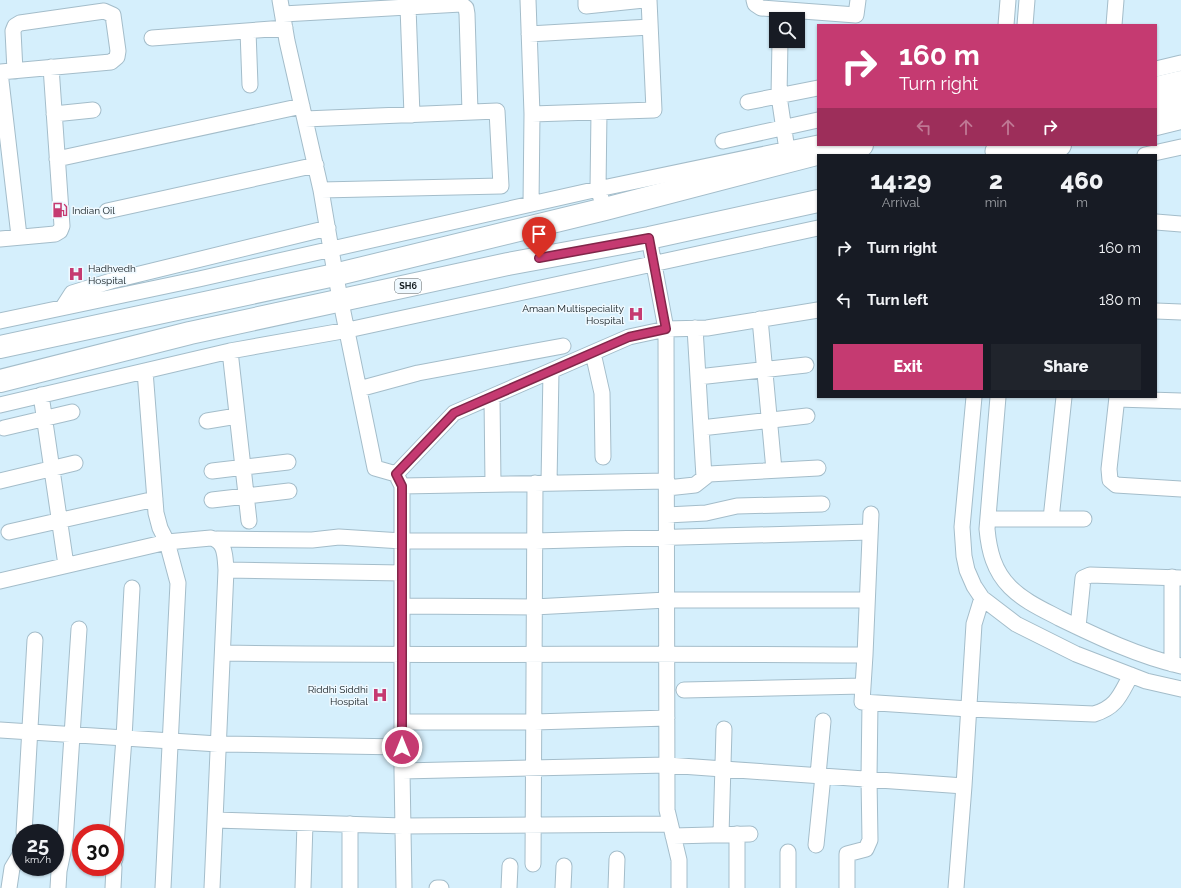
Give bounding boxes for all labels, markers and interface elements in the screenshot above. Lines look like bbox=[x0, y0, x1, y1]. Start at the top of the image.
map controls bbox=[769, 12, 805, 48]
button: search bbox=[769, 12, 805, 48]
text: 160 m bbox=[899, 39, 980, 72]
icon: right bbox=[833, 40, 885, 92]
text: Turn right bbox=[899, 73, 978, 94]
icon: left bbox=[913, 116, 935, 138]
icon: ahead bbox=[955, 116, 977, 138]
icon: ahead bbox=[997, 116, 1019, 138]
icon: right bbox=[1039, 116, 1061, 138]
text: 14:29 bbox=[870, 166, 931, 195]
text: 2 bbox=[989, 166, 1003, 195]
text: 460 bbox=[1060, 166, 1104, 195]
text: Arrival bbox=[882, 195, 920, 210]
text: min bbox=[985, 195, 1007, 210]
text: m bbox=[1076, 195, 1088, 210]
fuel station icon: Indian Oil bbox=[51, 201, 69, 219]
place label: Indian Oil bbox=[72, 205, 115, 216]
pin bbox=[522, 217, 556, 258]
icon: arrive bbox=[528, 223, 550, 245]
icon: right bbox=[833, 237, 855, 259]
text: Turn right bbox=[867, 239, 937, 257]
text: 160 m bbox=[1099, 239, 1141, 257]
place label: Hadhvedh Hospital bbox=[88, 263, 136, 286]
hospital icon: Hadhvedh Hospital bbox=[67, 265, 85, 283]
road number: SH6 bbox=[395, 279, 421, 293]
icon: left bbox=[833, 289, 855, 311]
text: Turn left bbox=[867, 291, 928, 309]
text: 180 m bbox=[1099, 291, 1141, 309]
place label: Amaan Multispeciality Hospital bbox=[522, 303, 625, 326]
hospital icon: Amaan Multispeciality Hospital bbox=[627, 305, 645, 323]
button: Exit bbox=[833, 344, 983, 390]
button: Share bbox=[991, 344, 1141, 390]
place label: Riddhi Siddhi Hospital bbox=[308, 684, 368, 707]
hospital icon: Riddhi Siddhi Hospital bbox=[371, 686, 389, 704]
position arrow bbox=[381, 726, 423, 768]
speed limit sign: 30 bbox=[72, 824, 124, 876]
text: 25 bbox=[27, 833, 49, 857]
text: km/h bbox=[25, 854, 51, 865]

